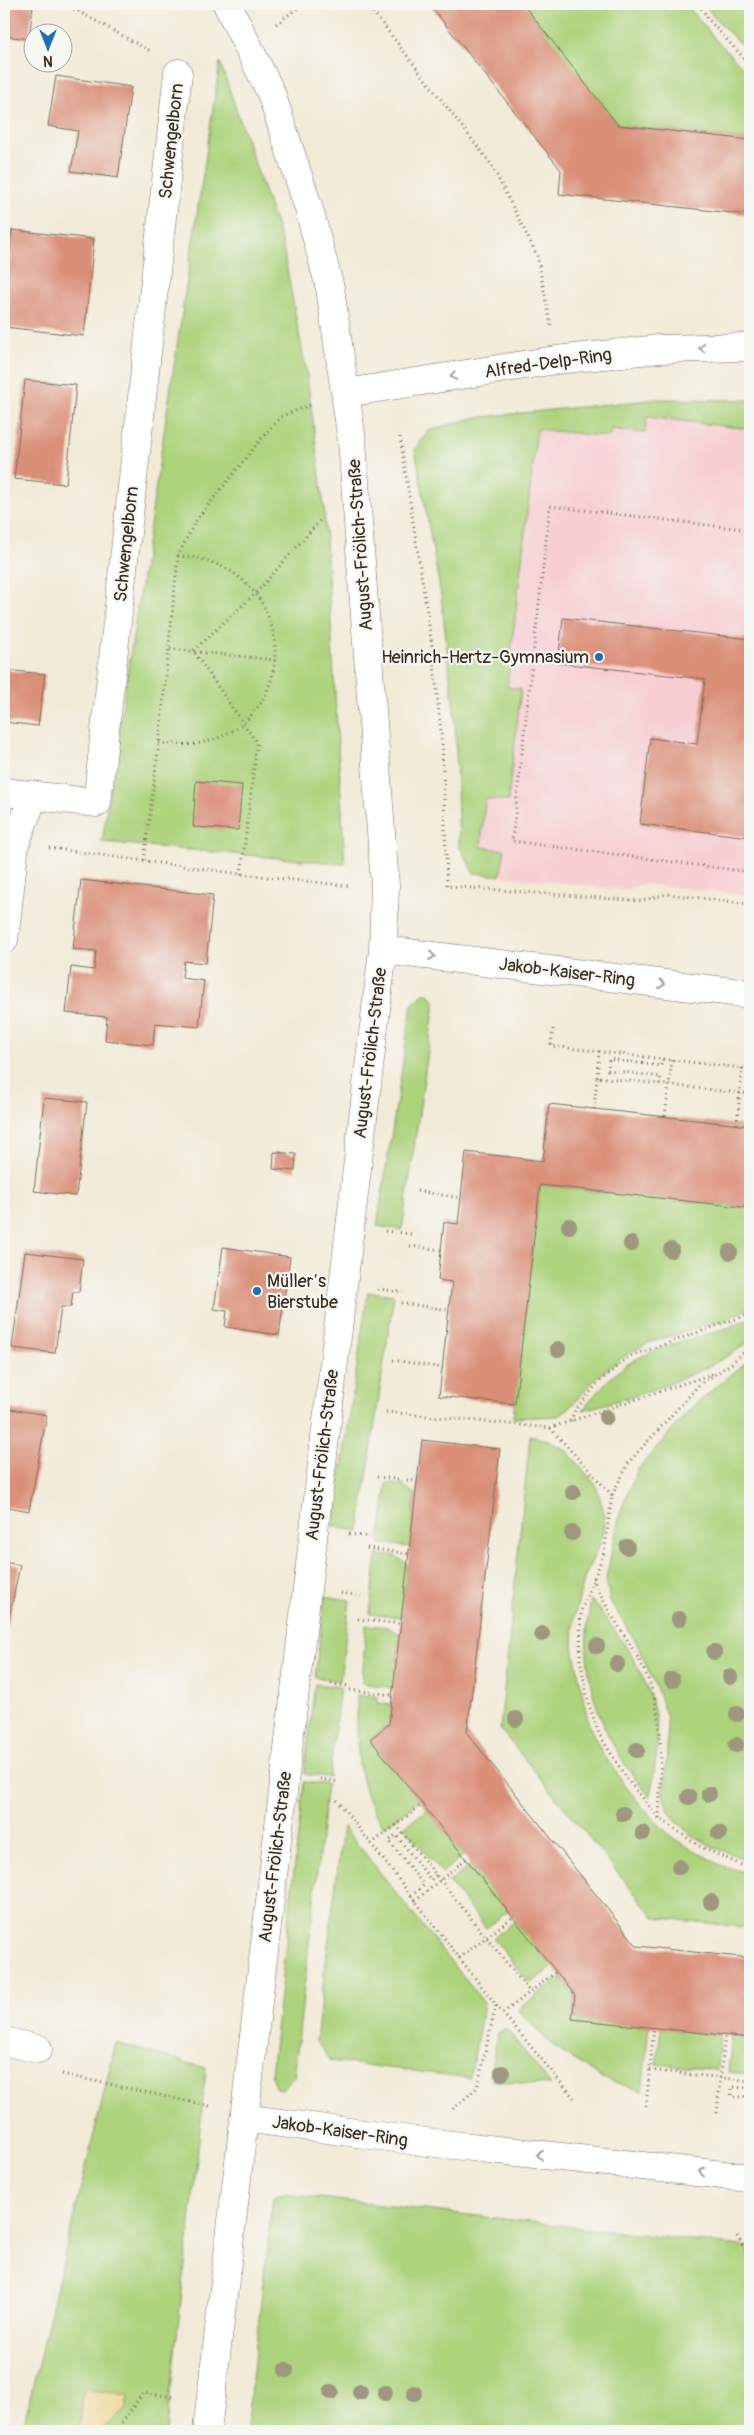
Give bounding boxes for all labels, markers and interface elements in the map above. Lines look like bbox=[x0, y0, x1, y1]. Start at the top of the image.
north arrow bbox=[22, 22, 72, 72]
text: N bbox=[43, 52, 53, 69]
street label: Schwengelborn bbox=[154, 82, 189, 200]
street label: Alfred-Delp-Ring bbox=[483, 343, 613, 384]
one-way arrow bbox=[697, 343, 705, 353]
one-way arrow bbox=[449, 371, 458, 381]
street label: August-Frölich-Straße bbox=[343, 458, 378, 632]
street label: Schwengelborn bbox=[109, 485, 144, 603]
place label: Heinrich-Hertz-Gymnasium bbox=[381, 646, 589, 669]
marker: Heinrich-Hertz-Gymnasium bbox=[593, 651, 605, 663]
one-way arrow bbox=[428, 950, 436, 961]
street label: Jakob-Kaiser-Ring bbox=[498, 953, 636, 992]
street label: August-Frölich-Straße bbox=[349, 966, 392, 1140]
one-way arrow bbox=[658, 978, 667, 988]
place label: Müller‘s Bierstube bbox=[267, 1270, 338, 1314]
marker: Müller‘s Bierstube bbox=[251, 1285, 263, 1297]
street label: August-Frölich-Straße bbox=[301, 1368, 344, 1542]
street label: August-Frölich-Straße bbox=[254, 1770, 297, 1944]
street label: Jakob-Kaiser-Ring bbox=[271, 2111, 409, 2152]
one-way arrow bbox=[536, 2150, 544, 2161]
one-way arrow bbox=[697, 2167, 705, 2178]

